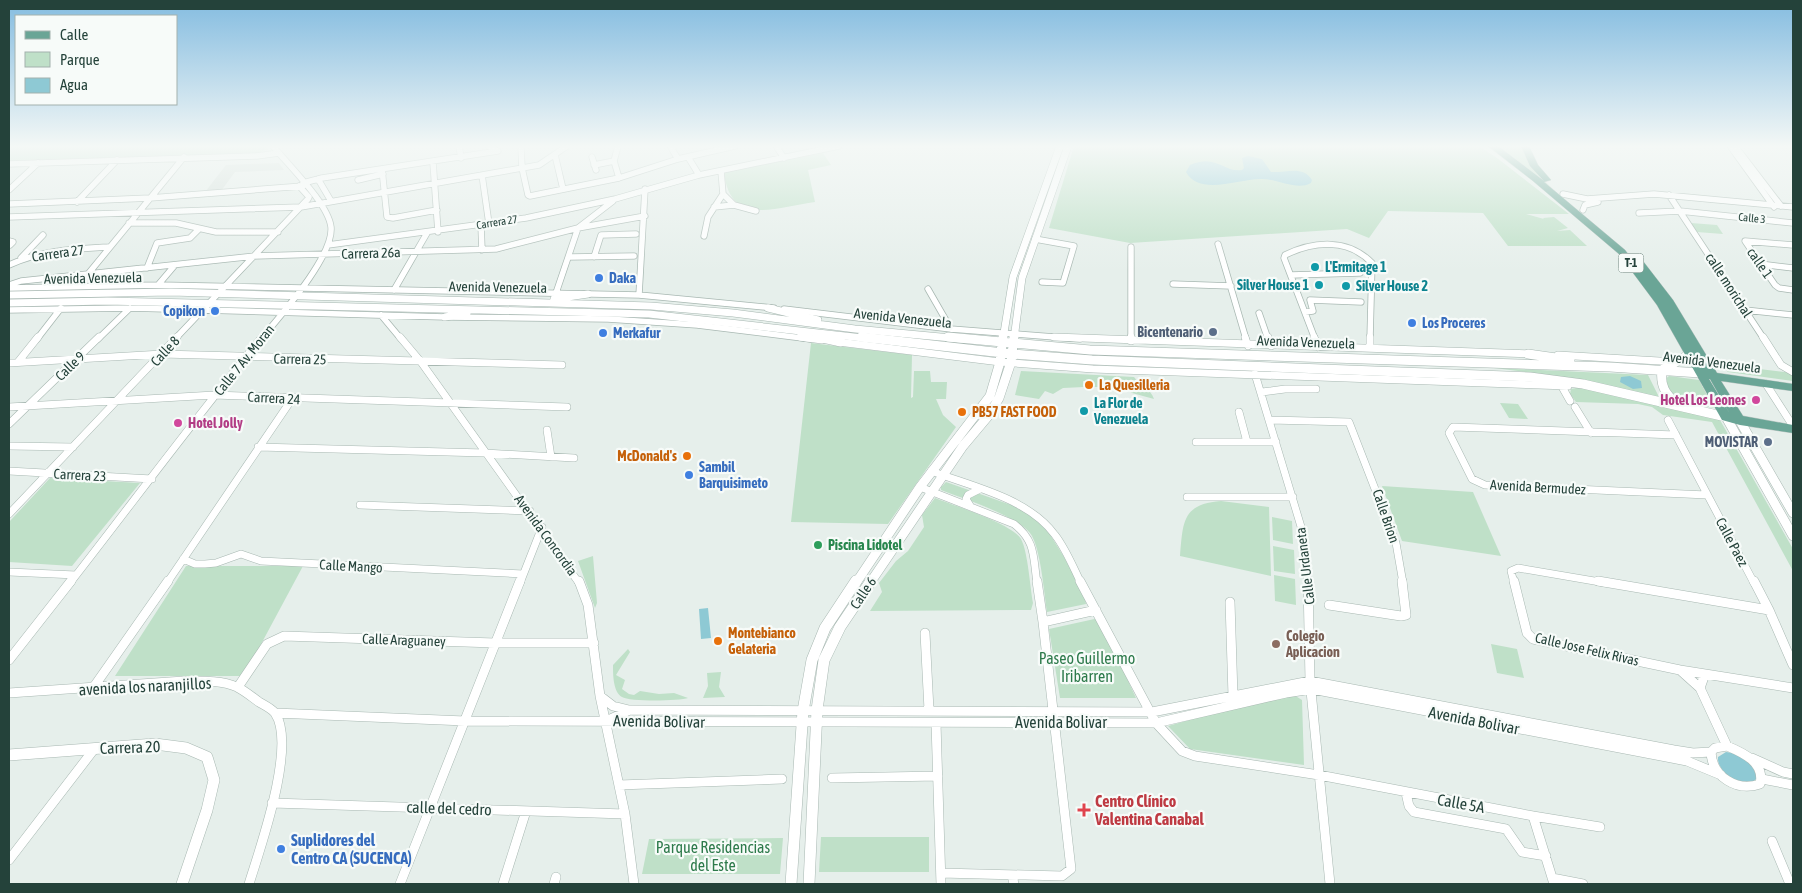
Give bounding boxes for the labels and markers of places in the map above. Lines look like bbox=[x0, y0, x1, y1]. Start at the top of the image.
place label: L'Ermitage 1 bbox=[1325, 259, 1387, 275]
marker: L'Ermitage 1 bbox=[1309, 261, 1321, 273]
place label: Daka bbox=[609, 270, 637, 286]
marker: Daka bbox=[593, 272, 605, 284]
place label: Silver House 1 bbox=[1237, 277, 1309, 293]
place label: Silver House 2 bbox=[1356, 278, 1428, 294]
marker: Silver House 1 bbox=[1313, 279, 1325, 291]
marker: Silver House 2 bbox=[1340, 280, 1352, 292]
place label: Copikon bbox=[163, 303, 205, 319]
marker: Copikon bbox=[209, 305, 221, 317]
place label: Los Proceres bbox=[1422, 315, 1485, 331]
marker: Los Proceres bbox=[1406, 317, 1418, 329]
place label: Bicentenario bbox=[1137, 324, 1203, 340]
place label: Merkafur bbox=[613, 325, 661, 341]
marker: Bicentenario bbox=[1207, 326, 1219, 338]
marker: Merkafur bbox=[597, 327, 609, 339]
place label: La Quesilleria bbox=[1099, 377, 1170, 393]
marker: La Quesilleria bbox=[1083, 379, 1095, 391]
place label: Hotel Los Leones bbox=[1660, 392, 1746, 408]
marker: Hotel Los Leones bbox=[1750, 394, 1762, 406]
place label: La Flor de Venezuela bbox=[1093, 395, 1149, 427]
place label: PB57 FAST FOOD bbox=[972, 404, 1057, 420]
marker: La Flor de Venezuela bbox=[1078, 405, 1090, 417]
marker: PB57 FAST FOOD bbox=[956, 406, 968, 418]
place label: Hotel Jolly bbox=[188, 415, 243, 431]
marker: Hotel Jolly bbox=[172, 417, 184, 429]
place label: MOVISTAR bbox=[1705, 434, 1758, 450]
marker: MOVISTAR bbox=[1762, 436, 1774, 448]
place label: McDonald's bbox=[617, 448, 677, 464]
marker: McDonald's bbox=[681, 450, 693, 462]
place label: Sambil Barquisimeto bbox=[699, 459, 768, 491]
marker: Sambil Barquisimeto bbox=[683, 469, 695, 481]
place label: Piscina Lidotel bbox=[828, 537, 903, 553]
marker: Piscina Lidotel bbox=[812, 539, 824, 551]
place label: Montebianco Gelateria bbox=[728, 625, 796, 657]
place label: Colegio Aplicacion bbox=[1285, 628, 1340, 660]
marker: Montebianco Gelateria bbox=[712, 635, 724, 647]
marker: Colegio Aplicacion bbox=[1270, 638, 1282, 650]
place label: Centro Clínico Valentina Canabal bbox=[1094, 792, 1204, 828]
marker: Centro Clínico Valentina Canabal bbox=[1077, 803, 1091, 817]
place label: Suplidores del Centro CA (SUCENCA) bbox=[291, 831, 412, 867]
marker: Suplidores del Centro CA (SUCENCA) bbox=[275, 843, 287, 855]

